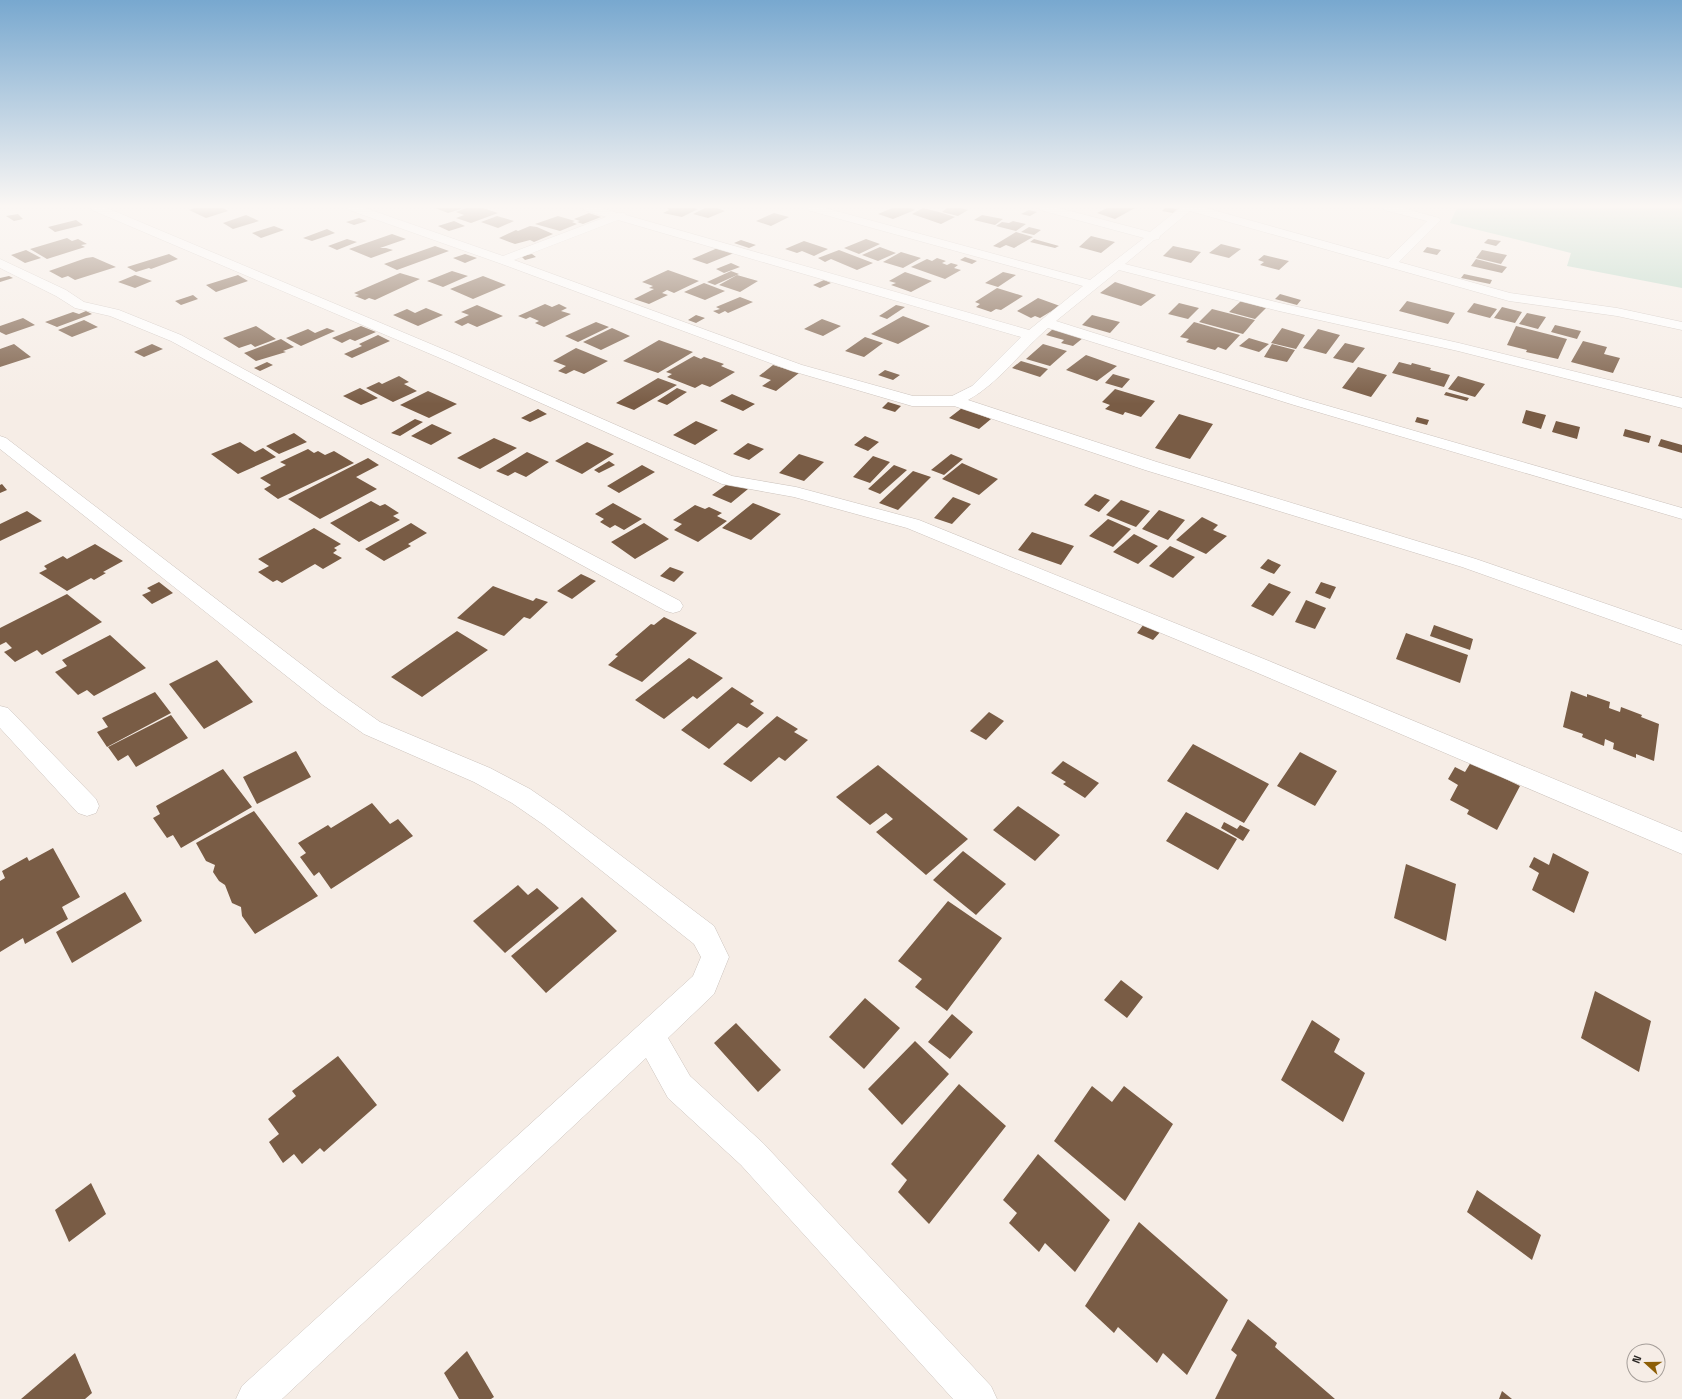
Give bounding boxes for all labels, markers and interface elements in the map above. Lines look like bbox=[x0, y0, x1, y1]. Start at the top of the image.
north arrow bbox=[1626, 1343, 1666, 1383]
text: N bbox=[1629, 1353, 1645, 1365]

